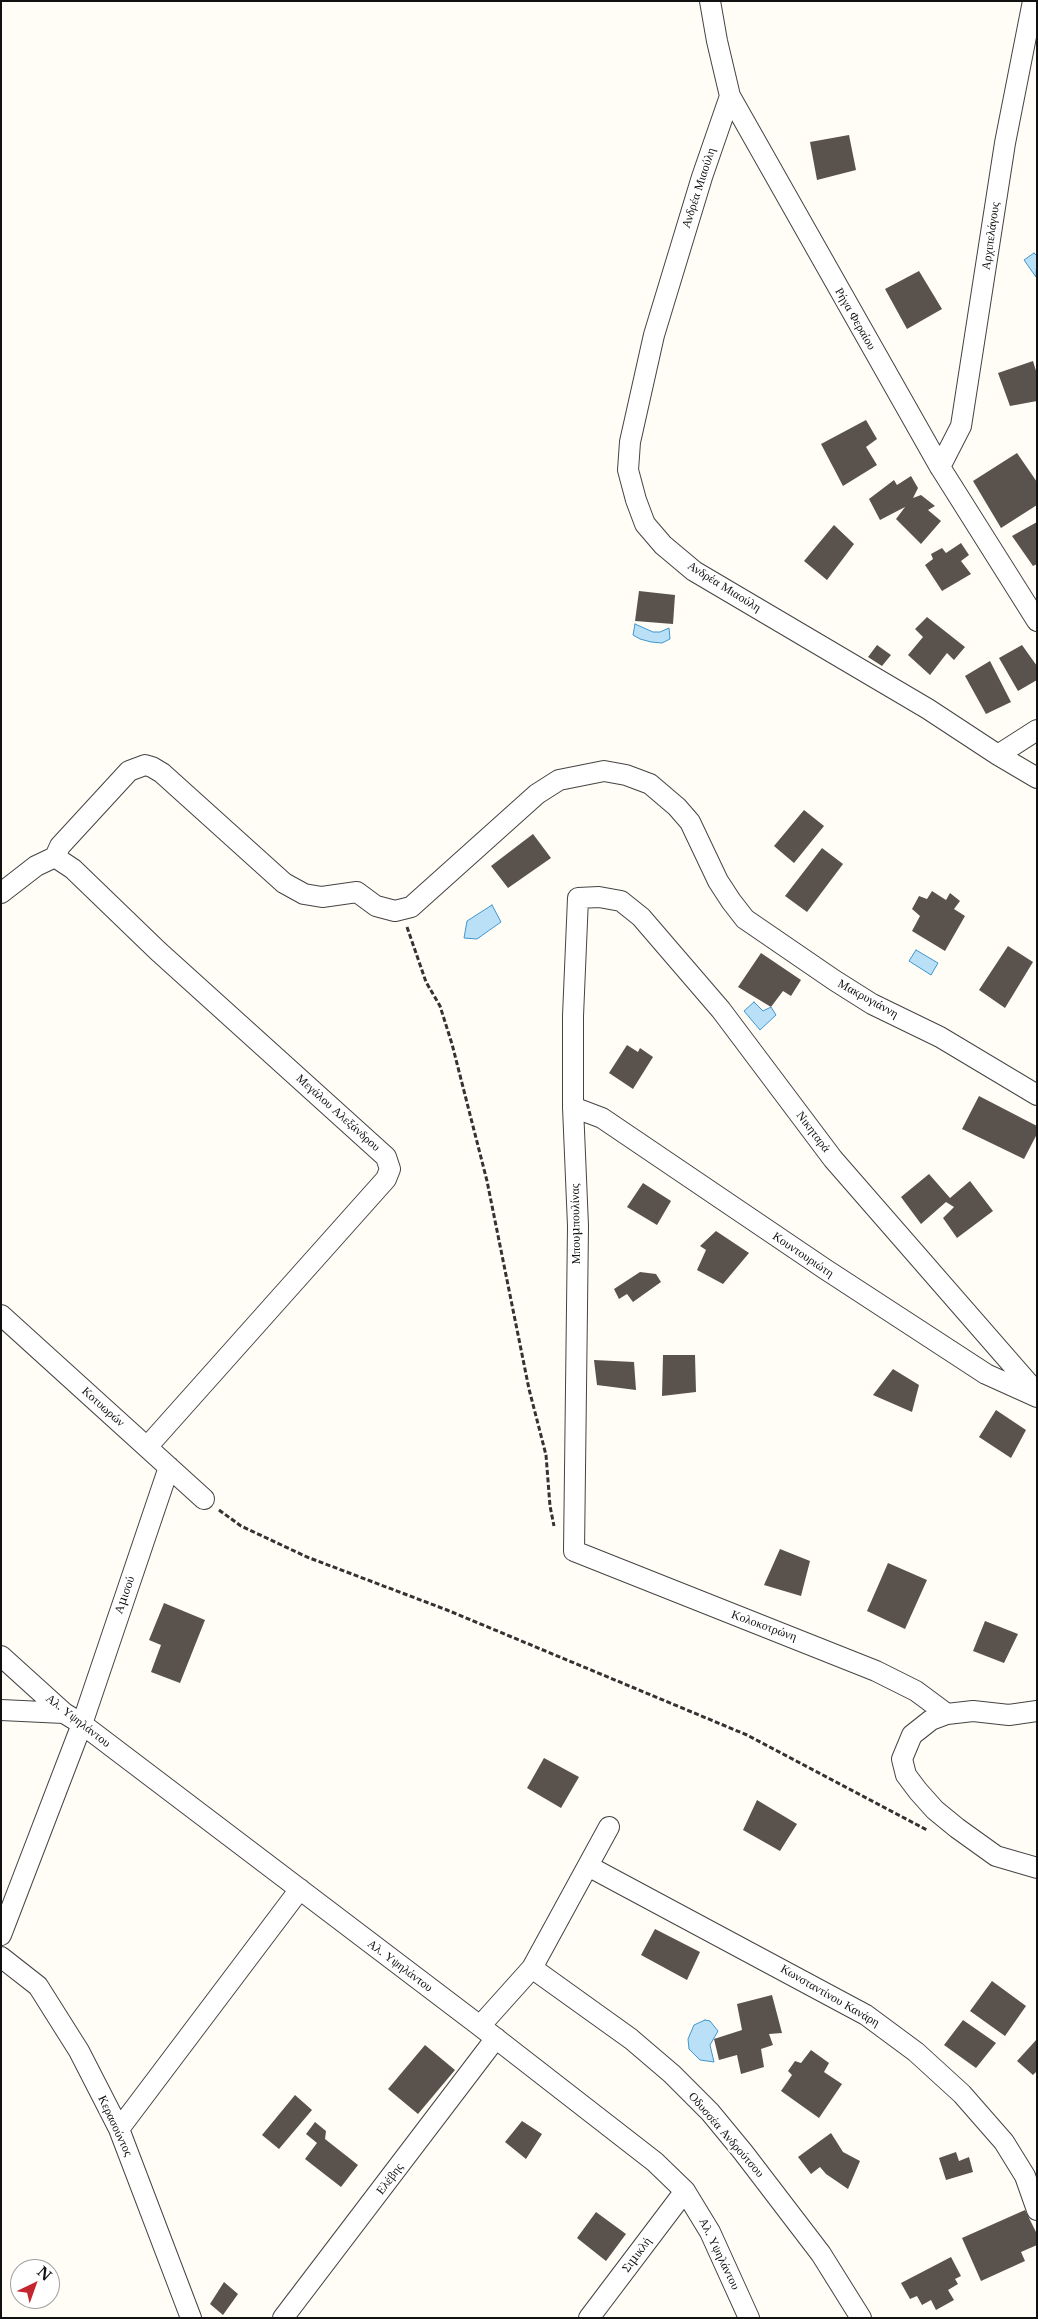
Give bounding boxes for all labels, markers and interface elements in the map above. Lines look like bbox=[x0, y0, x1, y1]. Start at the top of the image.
street label: Ανδρέα Μιαούλη bbox=[679, 146, 719, 230]
street label: Αρχιπελάγους bbox=[979, 201, 1003, 271]
street label: Ρήγα Φεραίου bbox=[831, 285, 879, 353]
street label: Ανδρέα Μιαούλη bbox=[685, 559, 763, 615]
street label: Μακρυγιάννη bbox=[835, 976, 901, 1022]
street label: Μεγάλου Αλεξάνδρου bbox=[293, 1071, 383, 1155]
street label: Νικηταρά bbox=[793, 1109, 833, 1155]
street label: Μπουμπουλίνας bbox=[568, 1183, 584, 1265]
street label: Κουντουριώτη bbox=[770, 1229, 836, 1281]
street label: Κοτυωρών bbox=[79, 1384, 127, 1430]
street label: Αμισού bbox=[112, 1574, 138, 1616]
street label: Κολοκοτρώνη bbox=[729, 1607, 799, 1645]
street label: Αλ. Υψηλάντου bbox=[43, 1691, 113, 1751]
street label: Αλ. Υψηλάντου bbox=[365, 1937, 435, 1995]
street label: Κωνσταντίνου Κανάρη bbox=[778, 1962, 882, 2030]
street label: Οδυσσέα Ανδρούτσου bbox=[685, 2090, 767, 2180]
street label: Κερασούντος bbox=[95, 2093, 135, 2159]
street label: Ελέβης bbox=[374, 2161, 406, 2197]
street label: Αλ. Υψηλάντου bbox=[695, 2216, 743, 2292]
street label: Σιμικλή bbox=[619, 2235, 655, 2275]
north arrow bbox=[10, 2259, 60, 2309]
text: N bbox=[33, 2262, 55, 2285]

